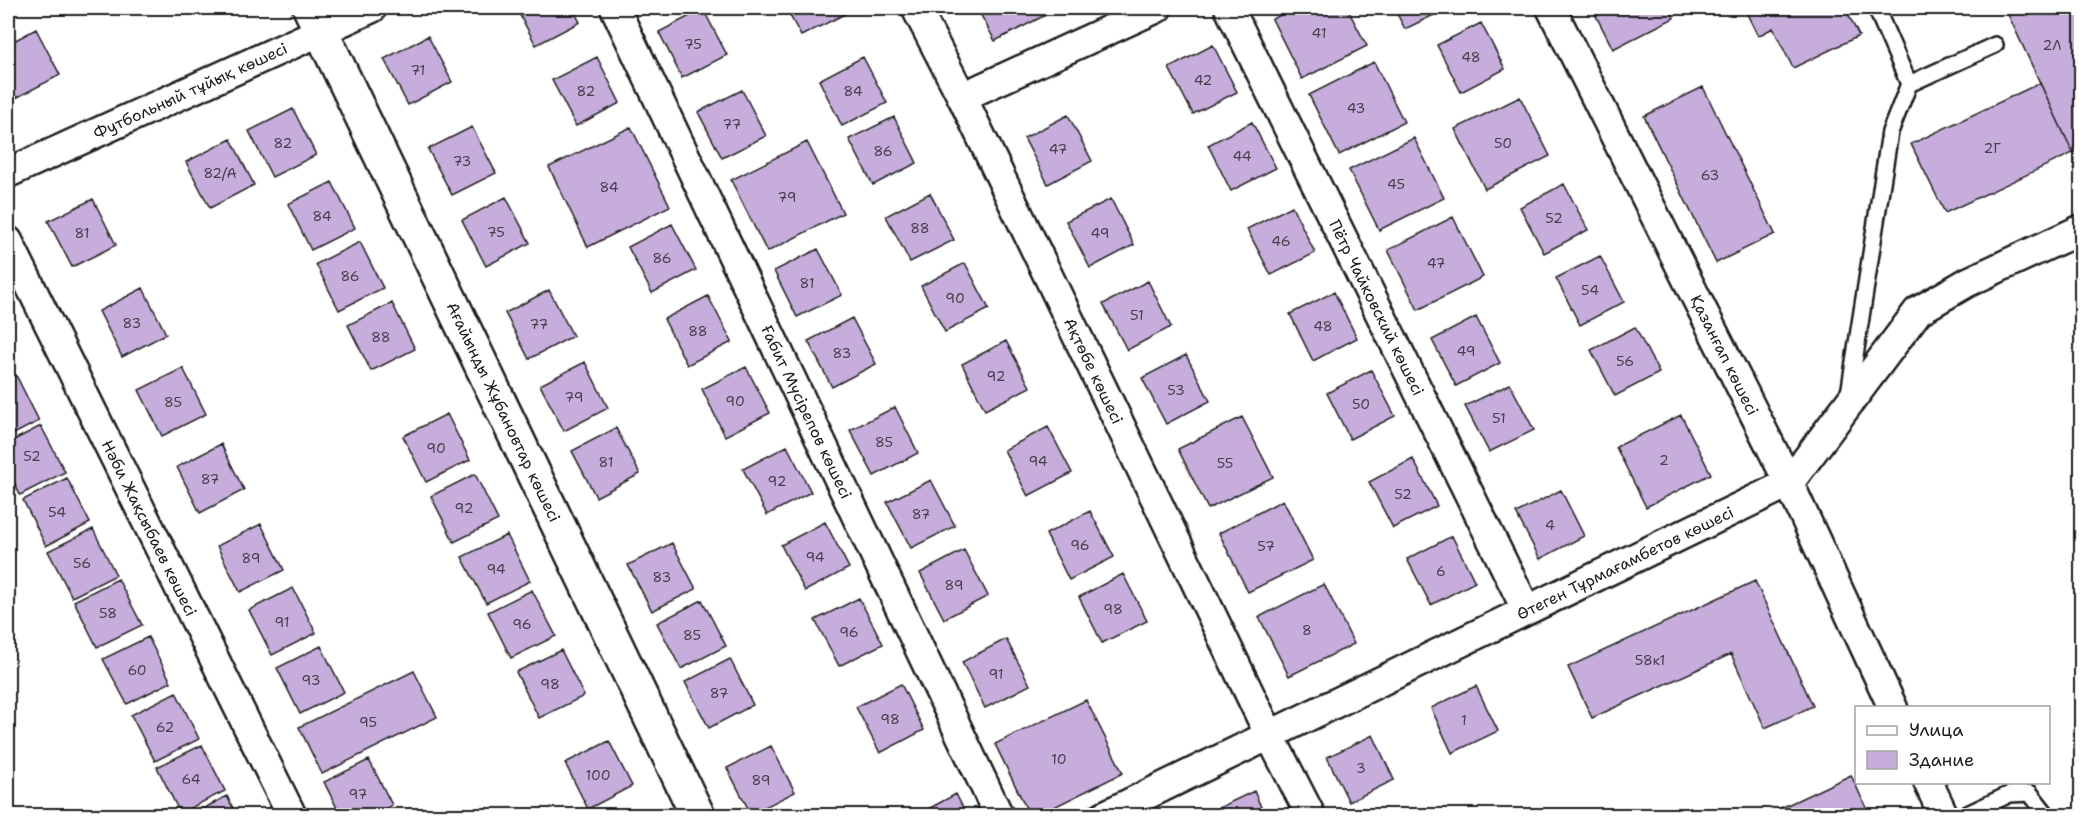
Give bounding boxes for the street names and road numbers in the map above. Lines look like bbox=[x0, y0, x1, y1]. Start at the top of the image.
street label: Футбольный тұйық көшесі bbox=[90, 38, 291, 144]
street label: Пётр Чайковский көшесі bbox=[1324, 216, 1429, 399]
street label: Қазанғап көшесі bbox=[1685, 291, 1763, 419]
street label: Ағайынды Жұбановтар көшесі bbox=[442, 299, 565, 525]
street label: Ақтөбе көшесі bbox=[1059, 314, 1128, 427]
street label: Ғабит Мүсірепов көшесі bbox=[756, 322, 857, 502]
street label: Нәби Жақсыбаев көшесі bbox=[97, 436, 202, 620]
street label: Өтеген Тұрмағамбетов көшесі bbox=[1513, 502, 1737, 625]

